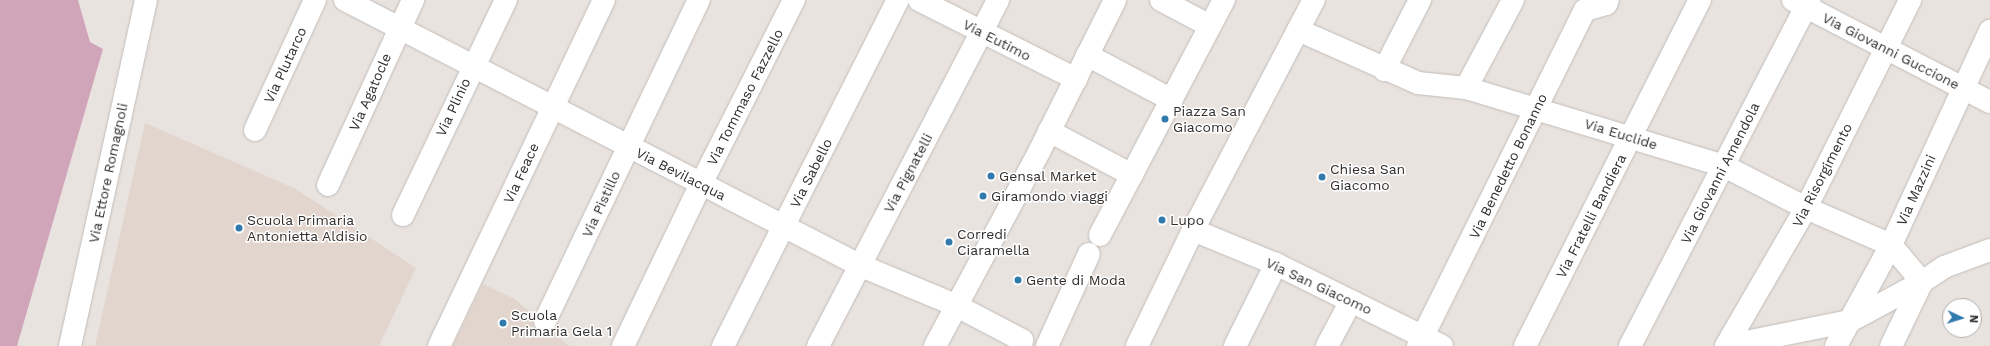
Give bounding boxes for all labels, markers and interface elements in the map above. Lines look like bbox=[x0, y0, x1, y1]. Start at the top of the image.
street label: Via Giovanni Guccione bbox=[1820, 9, 1962, 93]
street label: Via Eutimo bbox=[960, 16, 1034, 64]
street label: Via Plutarco bbox=[260, 24, 310, 106]
street label: Via Tommaso Fazzello bbox=[703, 26, 787, 168]
street label: Via Agatocle bbox=[345, 50, 395, 134]
street label: Via Plinio bbox=[432, 75, 474, 139]
street label: Via Benedetto Bonanno bbox=[1465, 90, 1551, 242]
street label: Via Giovanni Amendola bbox=[1677, 99, 1763, 247]
street label: Via Ettore Romagnoli bbox=[85, 101, 131, 245]
place label: Piazza San Giacomo bbox=[1173, 103, 1246, 136]
marker: Piazza San Giacomo bbox=[1160, 114, 1170, 124]
street label: Via Euclide bbox=[1582, 115, 1660, 153]
street label: Via Risorgimento bbox=[1788, 120, 1856, 230]
street label: Via Pignatelli bbox=[880, 130, 936, 216]
street label: Via Sabello bbox=[786, 135, 836, 211]
street label: Via Feace bbox=[500, 140, 542, 206]
street label: Via Bevilacqua bbox=[633, 144, 729, 204]
street label: Via Fratelli Bandiera bbox=[1552, 151, 1630, 281]
street label: Via Mazzini bbox=[1893, 152, 1939, 228]
place label: Chiesa San Giacomo bbox=[1330, 161, 1406, 194]
street label: Via Pistillo bbox=[578, 168, 624, 240]
place label: Gensal Market bbox=[999, 168, 1097, 184]
marker: Gensal Market bbox=[986, 171, 996, 181]
marker: Chiesa San Giacomo bbox=[1317, 172, 1327, 182]
place label: Giramondo viaggi bbox=[991, 188, 1108, 204]
marker: Giramondo viaggi bbox=[978, 191, 988, 201]
place label: Scuola Primaria Antonietta Aldisio bbox=[247, 212, 368, 244]
place label: Lupo bbox=[1170, 212, 1204, 228]
marker: Lupo bbox=[1157, 215, 1167, 225]
marker: Scuola Primaria Antonietta Aldisio bbox=[234, 223, 244, 233]
place label: Corredi Ciaramella bbox=[957, 226, 1030, 258]
marker: Corredi Ciaramella bbox=[944, 237, 954, 247]
street label: Via San Giacomo bbox=[1263, 254, 1375, 318]
place label: Gente di Moda bbox=[1026, 272, 1126, 288]
marker: Gente di Moda bbox=[1013, 275, 1023, 285]
north arrow bbox=[1942, 298, 1982, 338]
place label: Scuola Primaria Gela 1 bbox=[511, 307, 613, 340]
text: N bbox=[1967, 314, 1980, 323]
marker: Scuola Primaria Gela 1 bbox=[498, 318, 508, 328]

